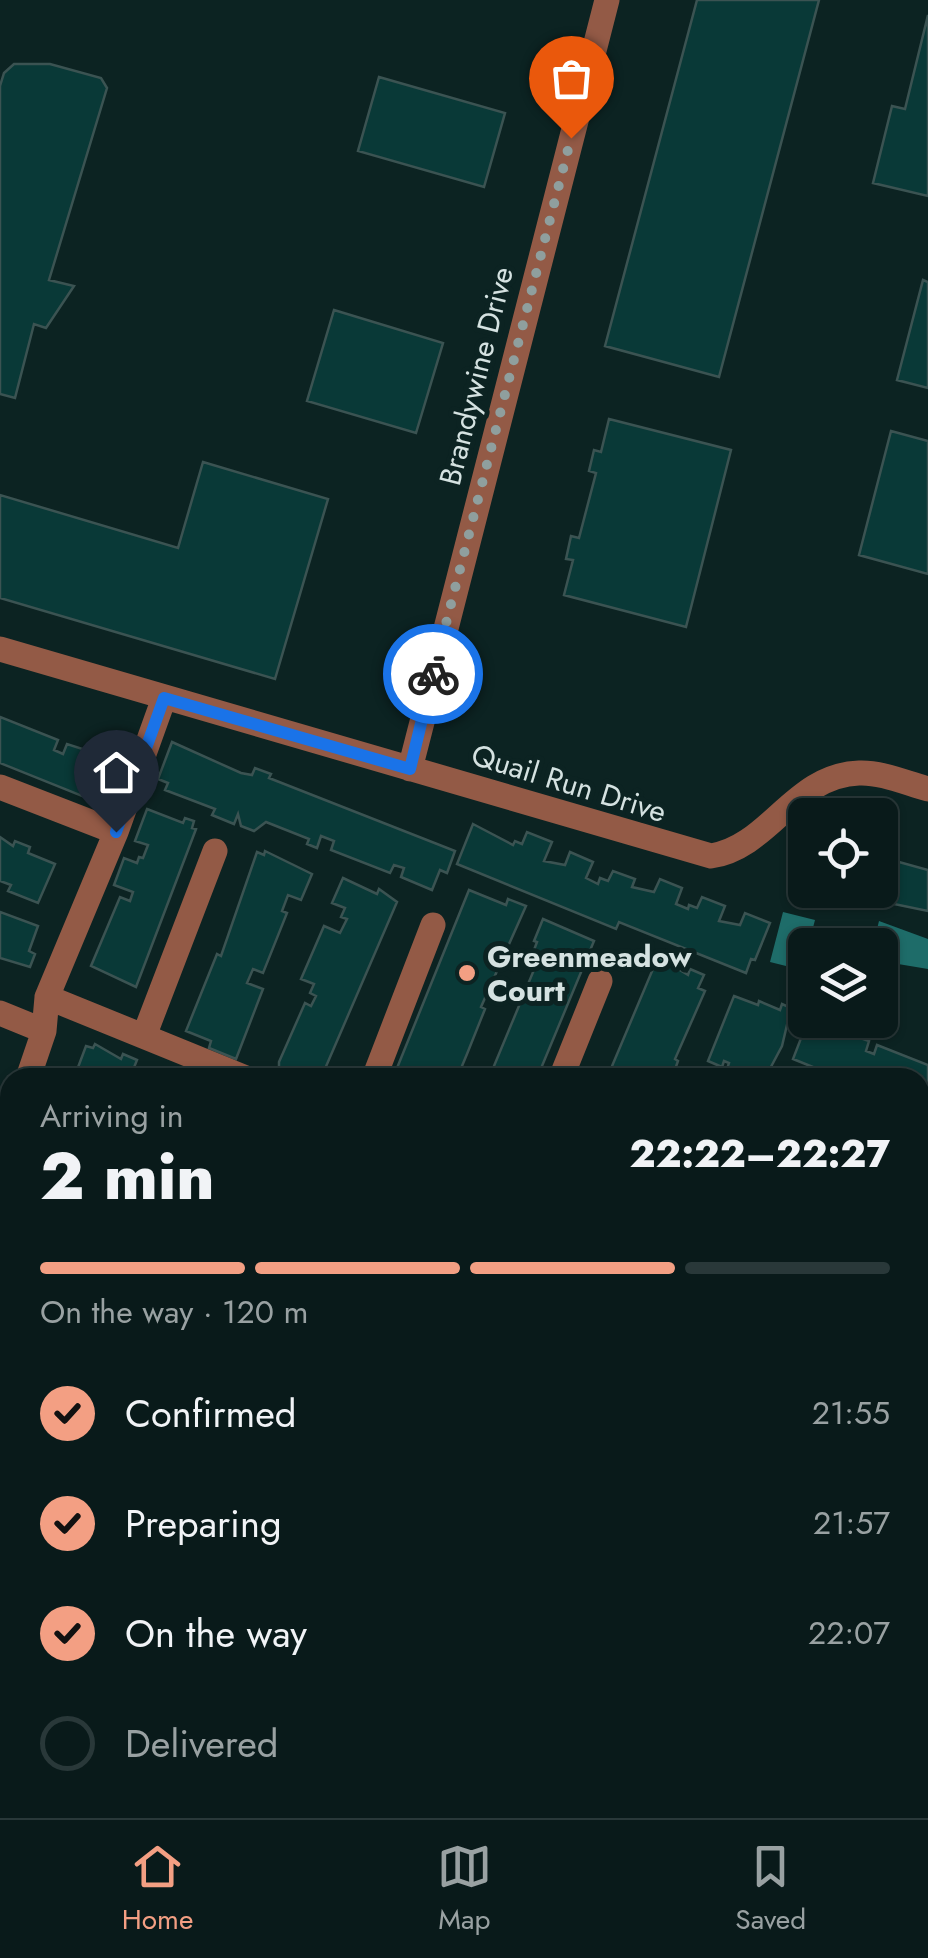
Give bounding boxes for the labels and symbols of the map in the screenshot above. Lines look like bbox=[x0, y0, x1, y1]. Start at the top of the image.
pin bbox=[529, 36, 614, 139]
street label: Brandywine Drive bbox=[428, 262, 524, 490]
courier bbox=[383, 624, 483, 724]
pin bbox=[74, 730, 159, 833]
street label: Quail Run Drive bbox=[466, 733, 672, 833]
place label: Greenmeadow Court bbox=[487, 935, 693, 1012]
marker: Greenmeadow Court bbox=[456, 962, 478, 984]

